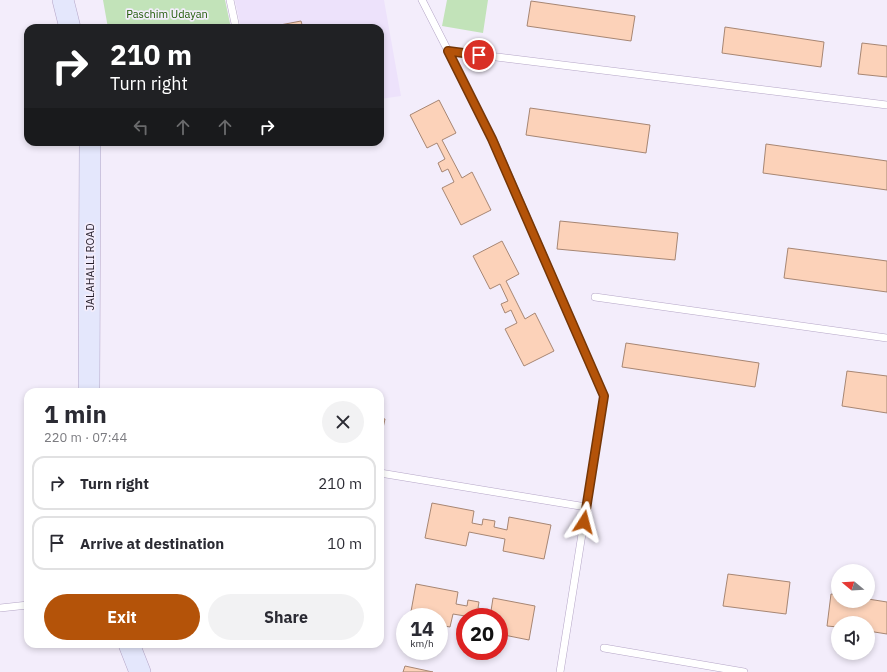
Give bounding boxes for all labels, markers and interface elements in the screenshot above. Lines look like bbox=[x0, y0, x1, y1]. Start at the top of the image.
park label: Paschim Udayan bbox=[126, 7, 208, 21]
text: 210 m bbox=[110, 36, 192, 73]
pin bbox=[462, 38, 496, 72]
icon: right bbox=[44, 40, 96, 92]
icon: arrive bbox=[468, 44, 490, 66]
text: Turn right bbox=[110, 72, 188, 95]
icon: left bbox=[130, 116, 152, 138]
icon: ahead bbox=[172, 116, 194, 138]
icon: ahead bbox=[214, 116, 236, 138]
icon: right bbox=[256, 116, 278, 138]
street label: JALAHALLI ROAD bbox=[83, 223, 97, 311]
text: 1 min bbox=[44, 398, 107, 430]
button: close bbox=[322, 401, 364, 443]
text: 220 m · 07:44 bbox=[44, 429, 127, 446]
icon: right bbox=[46, 472, 68, 494]
text: Turn right bbox=[80, 474, 149, 493]
text: 210 m bbox=[318, 474, 362, 493]
position arrow bbox=[563, 501, 605, 543]
icon: arrive bbox=[46, 532, 68, 554]
text: Arrive at destination bbox=[80, 534, 224, 553]
text: 10 m bbox=[327, 534, 362, 553]
north arrow bbox=[831, 564, 875, 608]
map controls bbox=[831, 564, 875, 660]
button: Exit bbox=[44, 594, 200, 640]
button: Share bbox=[208, 594, 364, 640]
speed limit sign: 20 bbox=[456, 608, 508, 660]
text: 14 bbox=[410, 615, 434, 642]
button: sound bbox=[831, 616, 875, 660]
text: km/h bbox=[410, 637, 434, 650]

